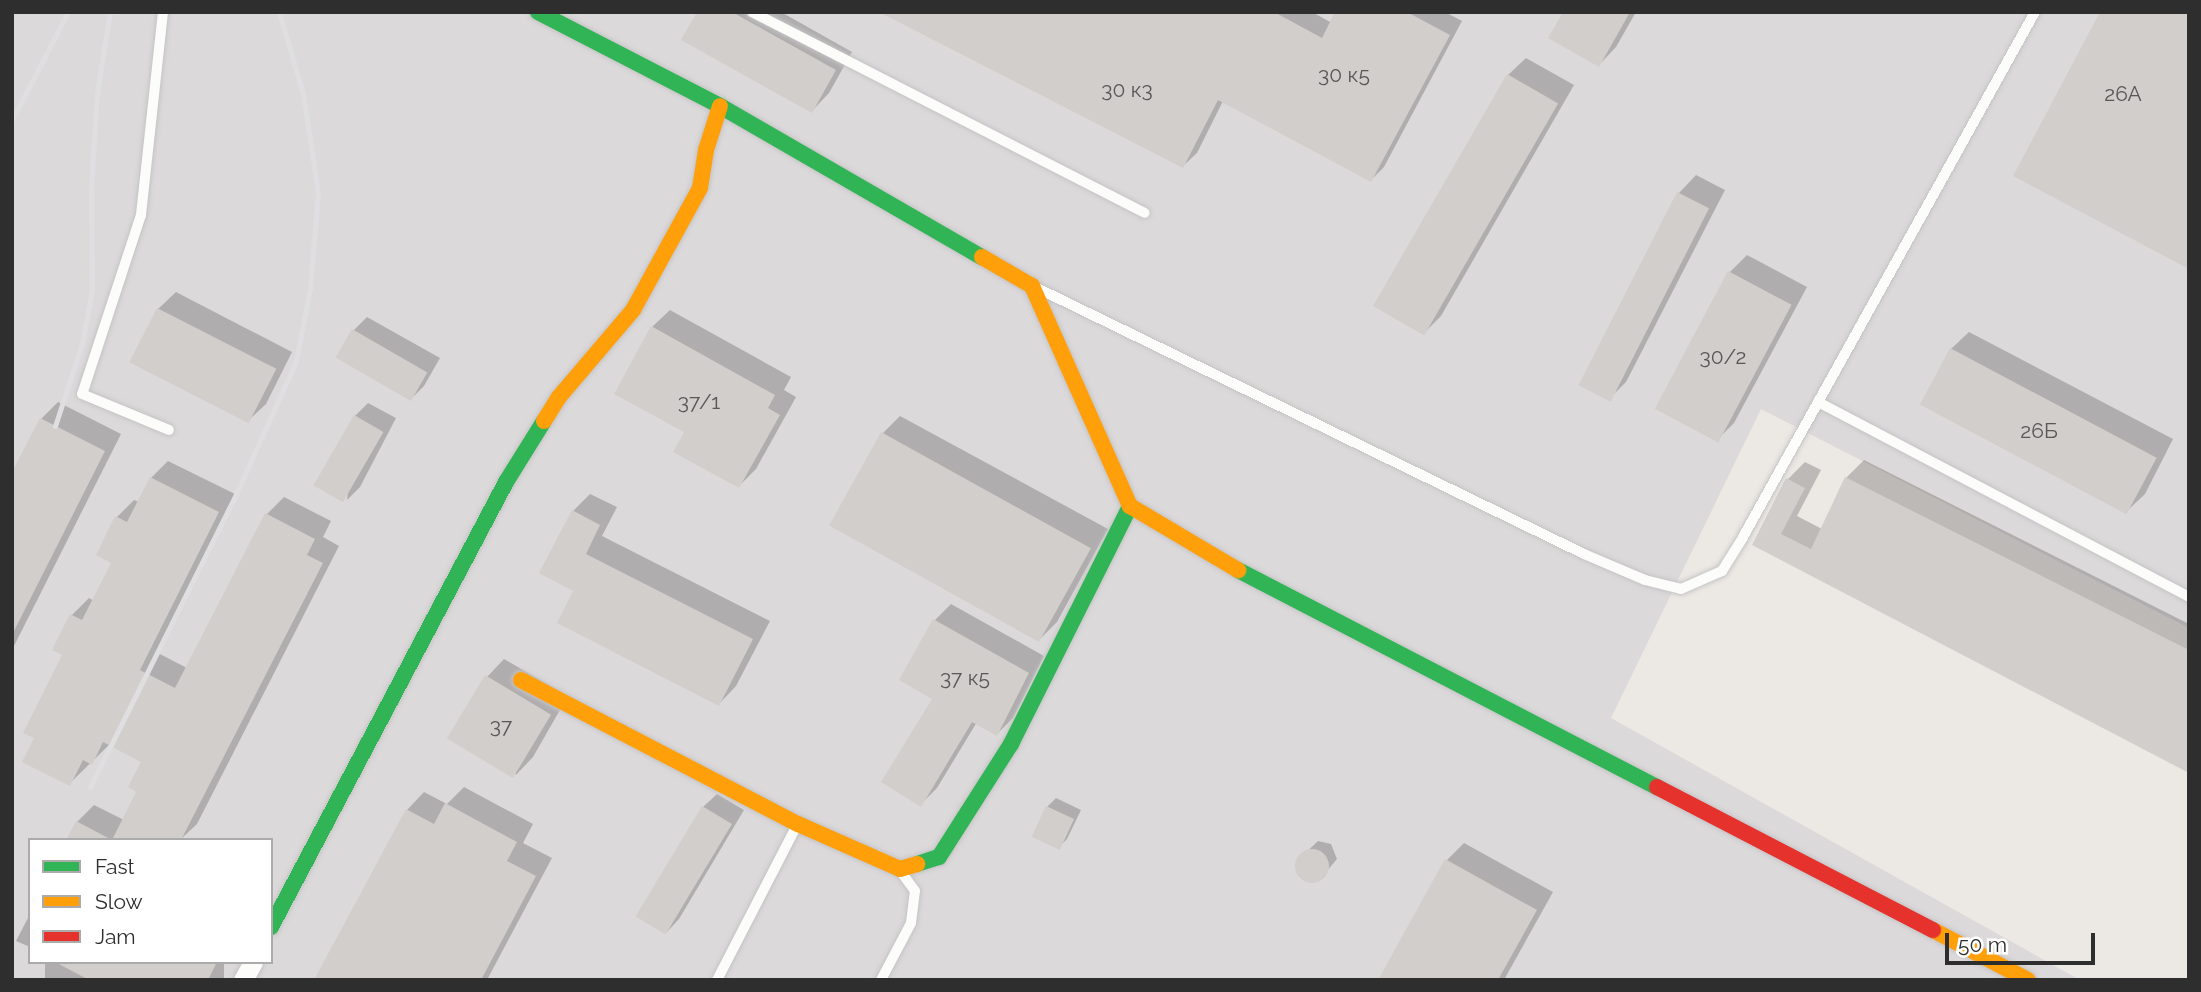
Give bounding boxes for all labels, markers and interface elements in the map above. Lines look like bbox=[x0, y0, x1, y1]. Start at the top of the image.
house number: 30 к5 bbox=[1318, 62, 1370, 88]
house number: 30 к3 bbox=[1101, 77, 1153, 103]
house number: 26А bbox=[2104, 81, 2142, 107]
house number: 30/2 bbox=[1699, 344, 1747, 370]
house number: 37/1 bbox=[678, 389, 720, 415]
house number: 26Б bbox=[2020, 418, 2058, 444]
house number: 37 к5 bbox=[940, 665, 990, 691]
house number: 37 bbox=[490, 713, 512, 739]
legend bbox=[28, 838, 273, 964]
text: Fast bbox=[95, 854, 135, 879]
text: Slow bbox=[95, 889, 143, 914]
scale bar bbox=[1949, 918, 2100, 962]
text: Jam bbox=[95, 924, 136, 949]
text: 50 m bbox=[1958, 932, 2007, 957]

